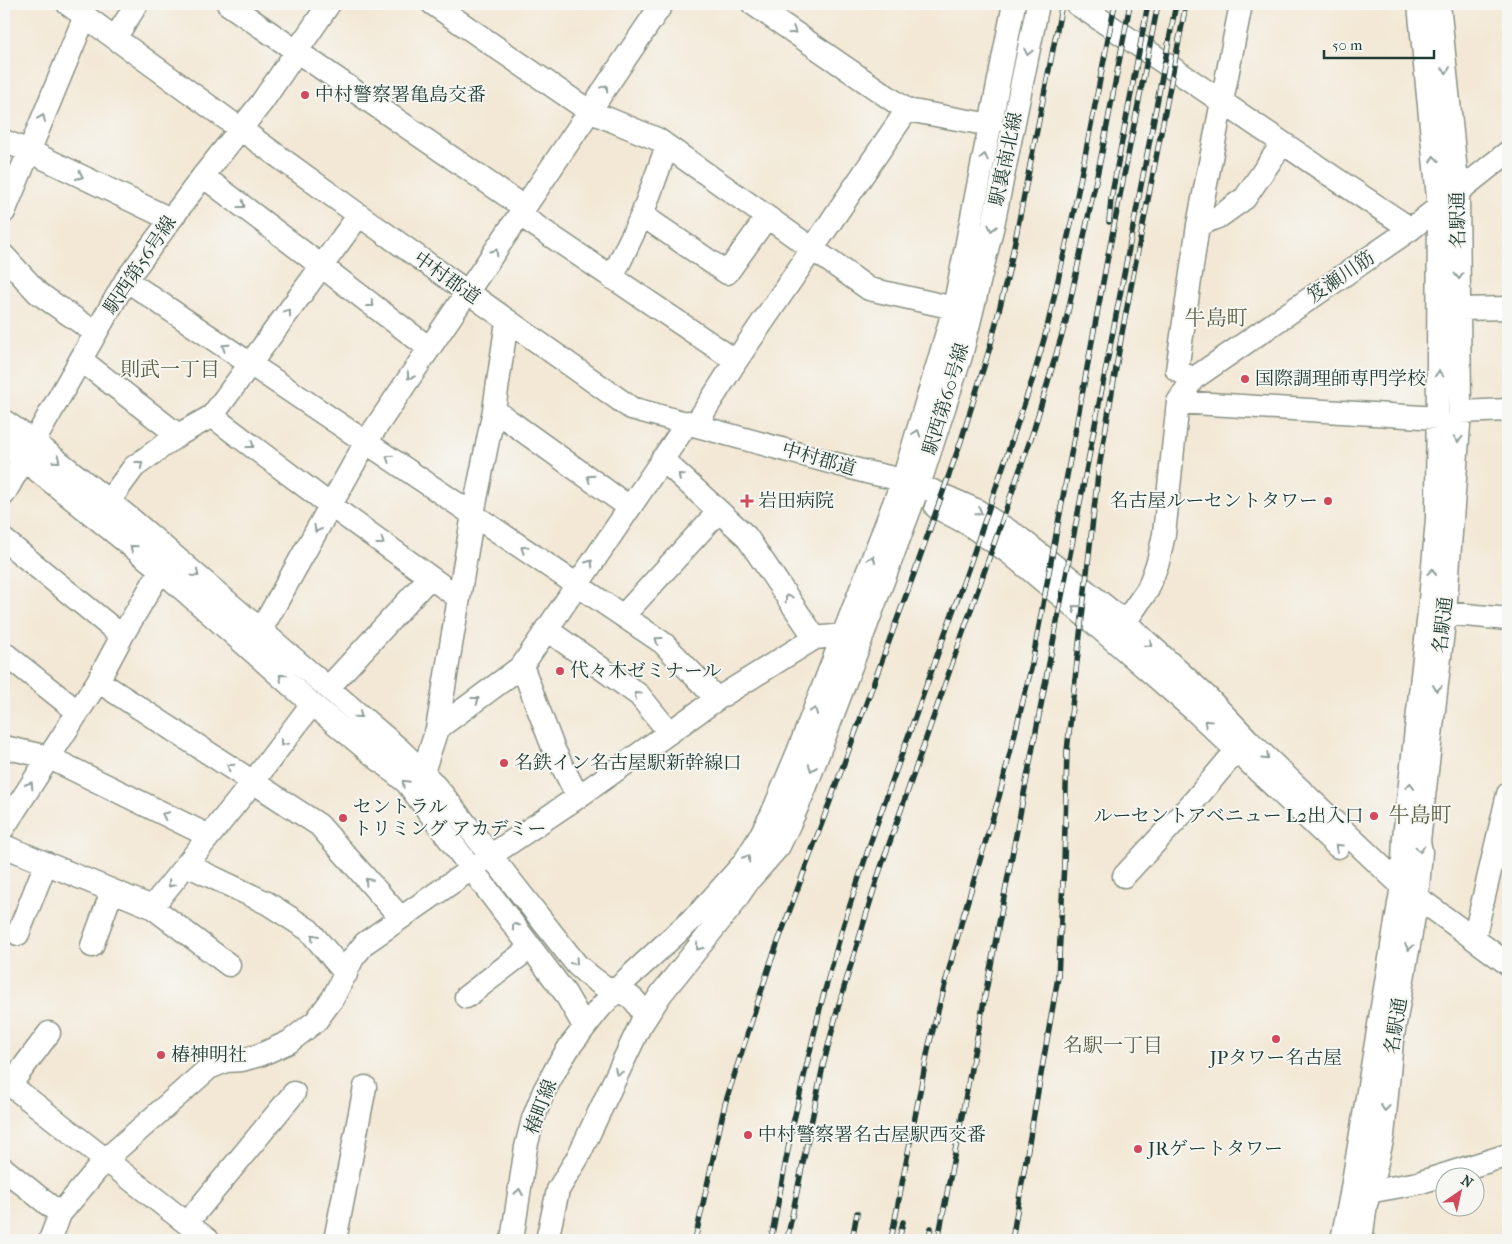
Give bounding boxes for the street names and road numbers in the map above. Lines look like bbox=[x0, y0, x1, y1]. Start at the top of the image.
street label: 駅裏南北線 bbox=[985, 110, 1027, 208]
street label: 名駅通 bbox=[1447, 191, 1469, 249]
street label: 駅西第56号線 bbox=[99, 212, 181, 318]
street label: 中村郡道 bbox=[410, 247, 484, 309]
street label: 笈瀬川筋 bbox=[1303, 247, 1379, 307]
street label: 駅西第60号線 bbox=[919, 340, 973, 458]
street label: 中村郡道 bbox=[779, 438, 859, 480]
street label: 名駅通 bbox=[1429, 595, 1457, 655]
street label: 名駅通 bbox=[1381, 996, 1411, 1056]
street label: 椿町線 bbox=[521, 1076, 561, 1138]

